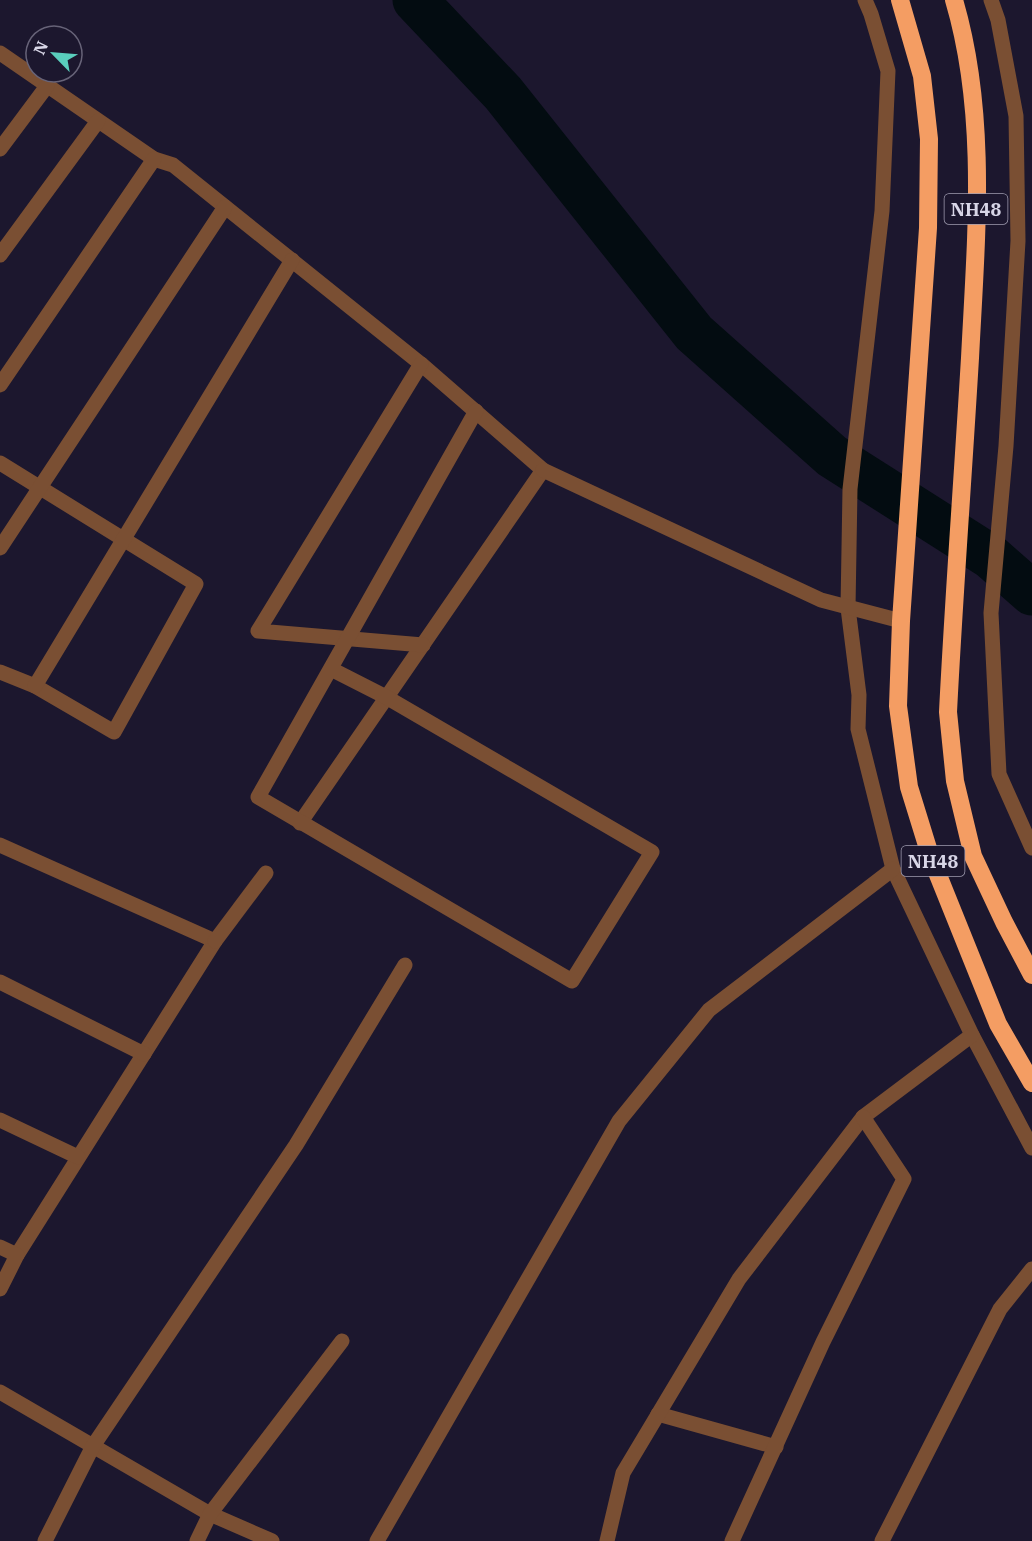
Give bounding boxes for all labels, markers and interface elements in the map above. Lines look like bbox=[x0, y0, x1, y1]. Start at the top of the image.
north arrow bbox=[24, 24, 84, 84]
text: N bbox=[29, 38, 52, 58]
road number: NH48 bbox=[944, 194, 1008, 224]
road number: NH48 bbox=[902, 846, 964, 876]

